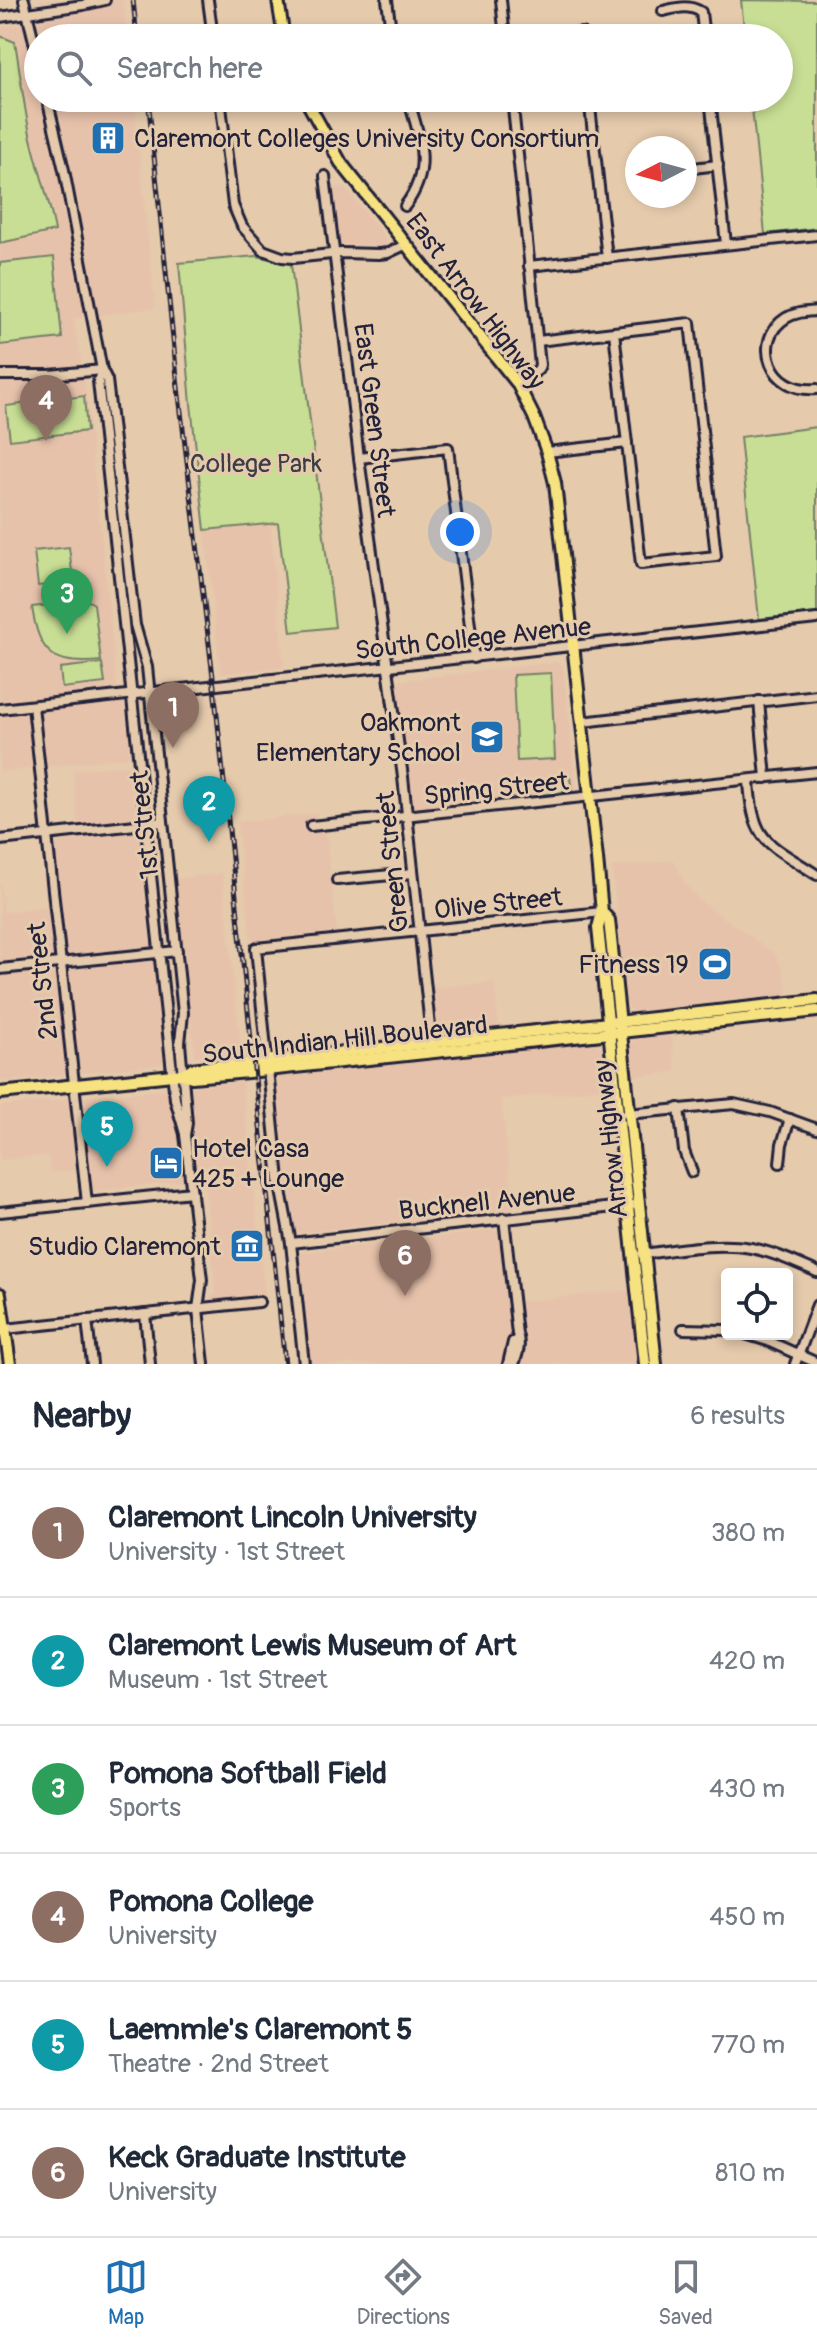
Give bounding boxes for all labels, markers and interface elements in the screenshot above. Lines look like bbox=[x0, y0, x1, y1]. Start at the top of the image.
search box bbox=[24, 24, 793, 112]
icon: search bbox=[52, 46, 96, 90]
text: Search here bbox=[116, 50, 263, 87]
building icon: Claremont Colleges University Consortium bbox=[89, 119, 127, 157]
place label: Claremont Colleges University Consortium bbox=[134, 123, 599, 155]
north arrow bbox=[625, 136, 697, 208]
street label: East Arrow Highway bbox=[398, 207, 552, 396]
street label: East Green Street bbox=[346, 321, 402, 520]
pin: 4 bbox=[20, 375, 72, 441]
park label: College Park bbox=[190, 448, 322, 480]
your location bbox=[440, 512, 480, 552]
pin: 3 bbox=[41, 568, 93, 634]
street label: South College Avenue bbox=[353, 611, 593, 667]
pin: 1 bbox=[147, 682, 199, 748]
place label: Oakmont Elementary School bbox=[256, 707, 462, 769]
school or university icon: Oakmont Elementary School bbox=[468, 718, 506, 756]
street label: Spring Street bbox=[422, 765, 570, 812]
street label: 1st Street bbox=[123, 769, 167, 880]
pin: 2 bbox=[183, 776, 235, 842]
street label: Green Street bbox=[370, 789, 416, 934]
street label: Olive Street bbox=[432, 881, 564, 927]
street label: 2nd Street bbox=[21, 920, 65, 1041]
sports icon: Fitness 19 bbox=[696, 945, 734, 983]
place label: Fitness 19 bbox=[578, 949, 689, 981]
street label: South Indian Hill Boulevard bbox=[201, 1009, 489, 1071]
street label: Arrow Highway bbox=[587, 1058, 635, 1220]
pin: 5 bbox=[81, 1101, 133, 1167]
place label: Hotel Casa 425 + Lounge bbox=[192, 1133, 344, 1195]
hotel icon: Hotel Casa 425 + Lounge bbox=[147, 1144, 185, 1182]
street label: Bucknell Avenue bbox=[397, 1177, 577, 1227]
museum icon: Studio Claremont bbox=[228, 1227, 266, 1265]
pin: 6 bbox=[379, 1230, 431, 1296]
place label: Studio Claremont bbox=[28, 1231, 222, 1263]
map controls bbox=[721, 1268, 793, 1340]
button: locate bbox=[721, 1268, 793, 1340]
text: Nearby bbox=[32, 1395, 131, 1438]
text: 6 results bbox=[690, 1400, 785, 1432]
text: Claremont Lincoln University bbox=[108, 1499, 477, 1536]
text: 1 bbox=[53, 1517, 63, 1549]
text: 380 m bbox=[711, 1517, 785, 1549]
text: University · 1st Street bbox=[108, 1536, 345, 1568]
text: Claremont Lewis Museum of Art bbox=[108, 1627, 516, 1664]
text: 2 bbox=[51, 1645, 65, 1677]
text: 420 m bbox=[709, 1645, 785, 1677]
text: Museum · 1st Street bbox=[108, 1664, 328, 1696]
text: Pomona Softball Field bbox=[108, 1755, 387, 1792]
text: 3 bbox=[51, 1773, 65, 1805]
text: 430 m bbox=[709, 1773, 785, 1805]
text: Sports bbox=[108, 1792, 181, 1824]
text: Pomona College bbox=[108, 1883, 313, 1920]
text: 4 bbox=[50, 1901, 66, 1933]
text: 450 m bbox=[709, 1901, 785, 1933]
text: University bbox=[108, 1920, 217, 1952]
text: Laemmle's Claremont 5 bbox=[108, 2011, 413, 2048]
text: 5 bbox=[51, 2029, 65, 2061]
text: 770 m bbox=[711, 2029, 785, 2061]
text: Theatre · 2nd Street bbox=[108, 2048, 329, 2080]
text: Keck Graduate Institute bbox=[108, 2139, 406, 2176]
text: 6 bbox=[50, 2157, 66, 2189]
text: 810 m bbox=[715, 2157, 785, 2189]
text: University bbox=[108, 2176, 217, 2208]
tab: Map bbox=[104, 2255, 148, 2331]
tab: Directions bbox=[357, 2255, 450, 2331]
tab: Saved bbox=[658, 2255, 713, 2331]

